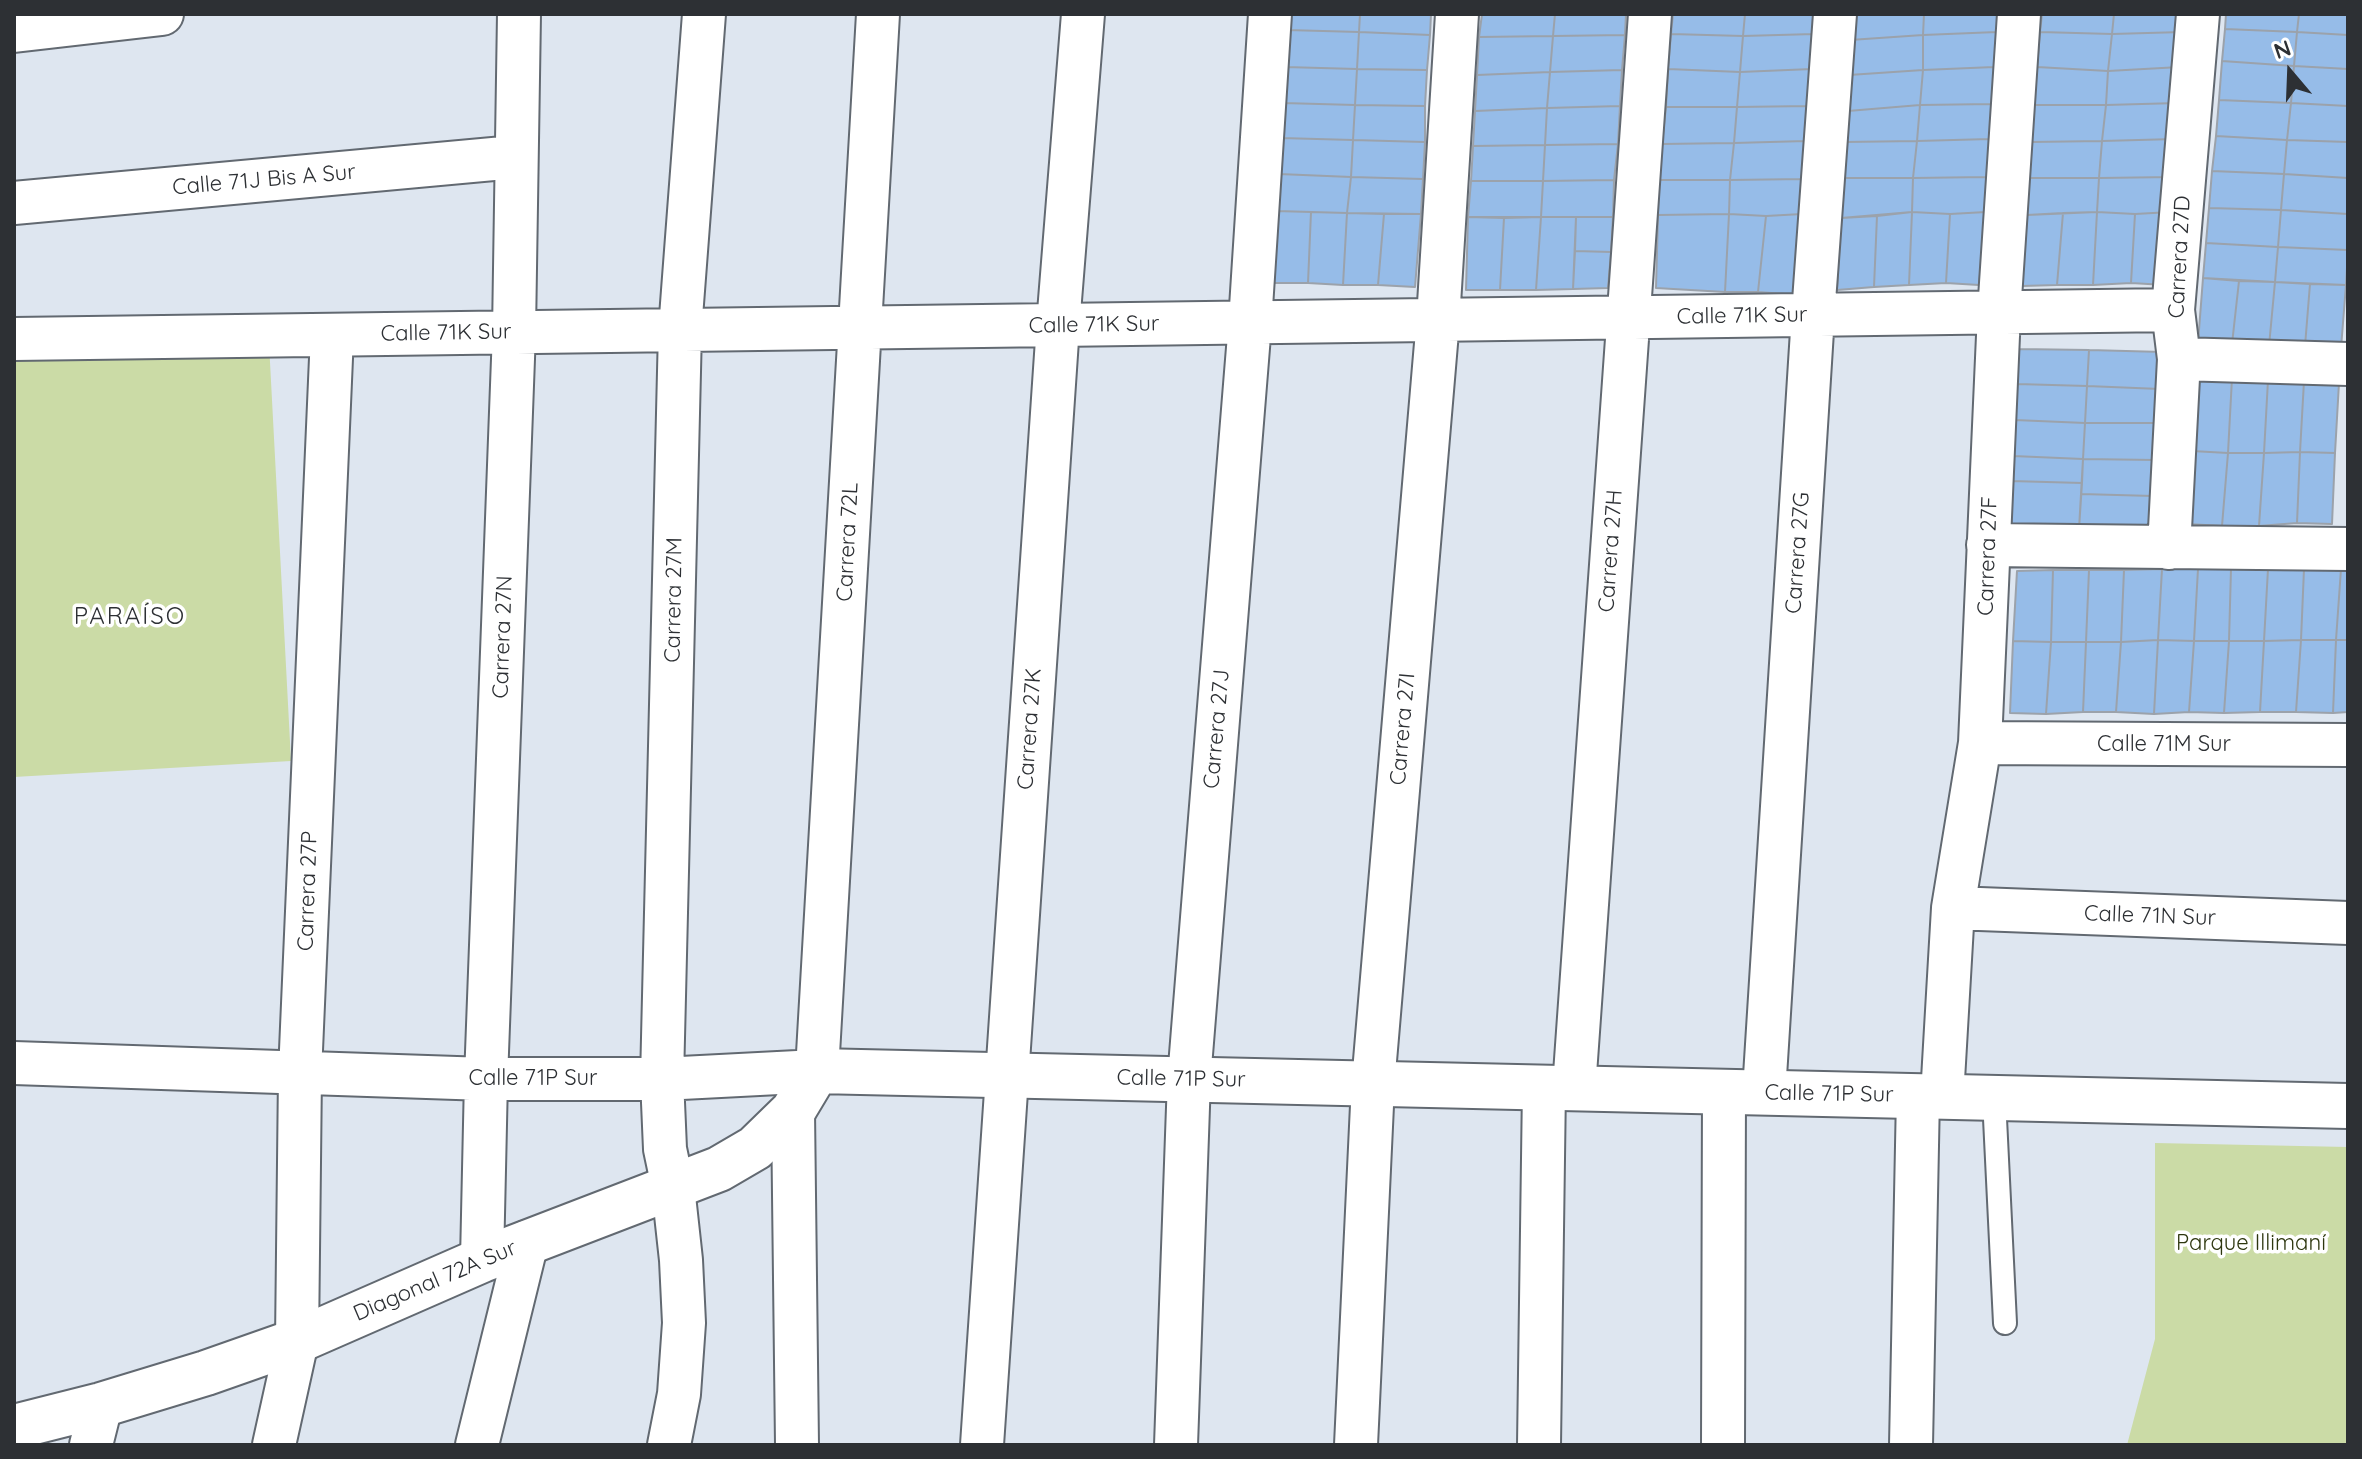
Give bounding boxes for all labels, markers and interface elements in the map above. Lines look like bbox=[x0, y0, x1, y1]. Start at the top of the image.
north arrow bbox=[2250, 32, 2330, 112]
text: N bbox=[2270, 33, 2294, 65]
street label: Calle 71J Bis A Sur bbox=[171, 159, 357, 201]
street label: Carrera 27D bbox=[2164, 195, 2196, 319]
street label: Calle 71K Sur bbox=[1676, 302, 1808, 330]
street label: Calle 71K Sur bbox=[1028, 311, 1160, 339]
street label: Calle 71K Sur bbox=[380, 319, 512, 347]
street label: Carrera 72L bbox=[832, 482, 864, 602]
street label: Carrera 27H bbox=[1594, 489, 1628, 613]
street label: Carrera 27G bbox=[1781, 491, 1815, 615]
street label: Carrera 27F bbox=[1973, 496, 2003, 616]
street label: Carrera 27M bbox=[660, 537, 688, 663]
street label: Carrera 27N bbox=[488, 575, 518, 699]
district label: PARAÍSO bbox=[74, 603, 186, 631]
street label: Carrera 27K bbox=[1013, 667, 1047, 791]
street label: Carrera 27J bbox=[1199, 668, 1235, 790]
street label: Carrera 27I bbox=[1385, 672, 1421, 786]
street label: Calle 71M Sur bbox=[2097, 731, 2231, 757]
street label: Carrera 27P bbox=[293, 830, 323, 952]
street label: Calle 71N Sur bbox=[2084, 901, 2216, 931]
street label: Calle 71P Sur bbox=[469, 1065, 597, 1091]
street label: Calle 71P Sur bbox=[1116, 1065, 1246, 1093]
street label: Calle 71P Sur bbox=[1764, 1080, 1894, 1108]
park label: Parque Illimaní bbox=[2176, 1230, 2326, 1256]
street label: Diagonal 72A Sur bbox=[349, 1235, 521, 1327]

